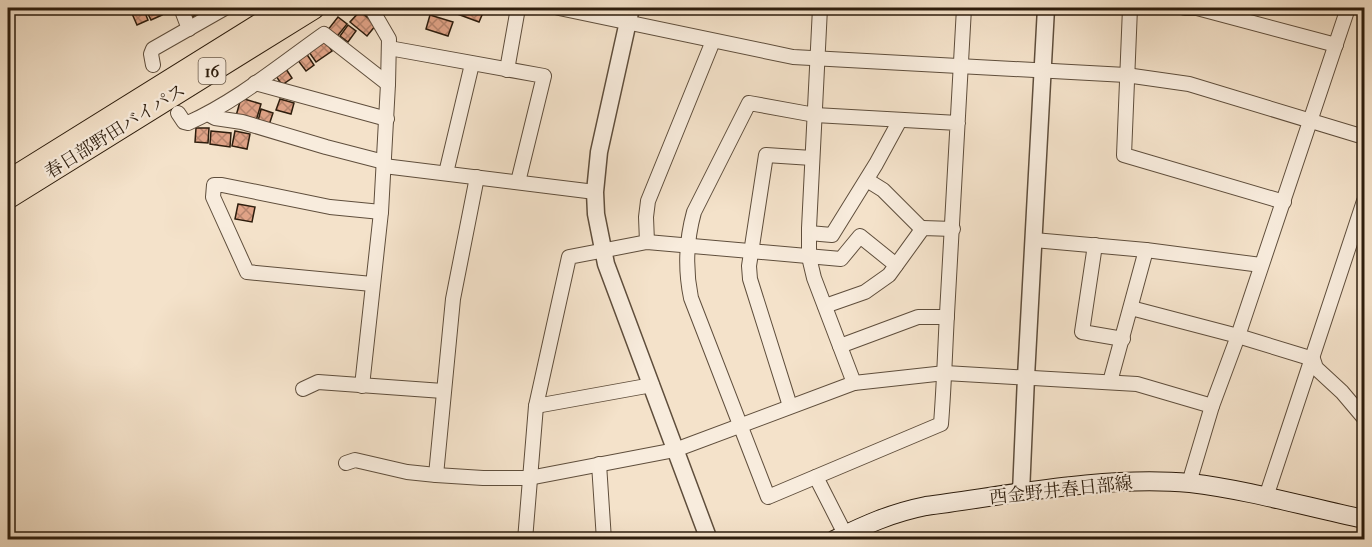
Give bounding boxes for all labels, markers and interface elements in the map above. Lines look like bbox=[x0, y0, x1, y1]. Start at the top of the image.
road number: 16 bbox=[198, 58, 226, 84]
street label: 春日部野田バイパス bbox=[41, 80, 189, 183]
street label: 西金野井春日部線 bbox=[988, 473, 1134, 508]

